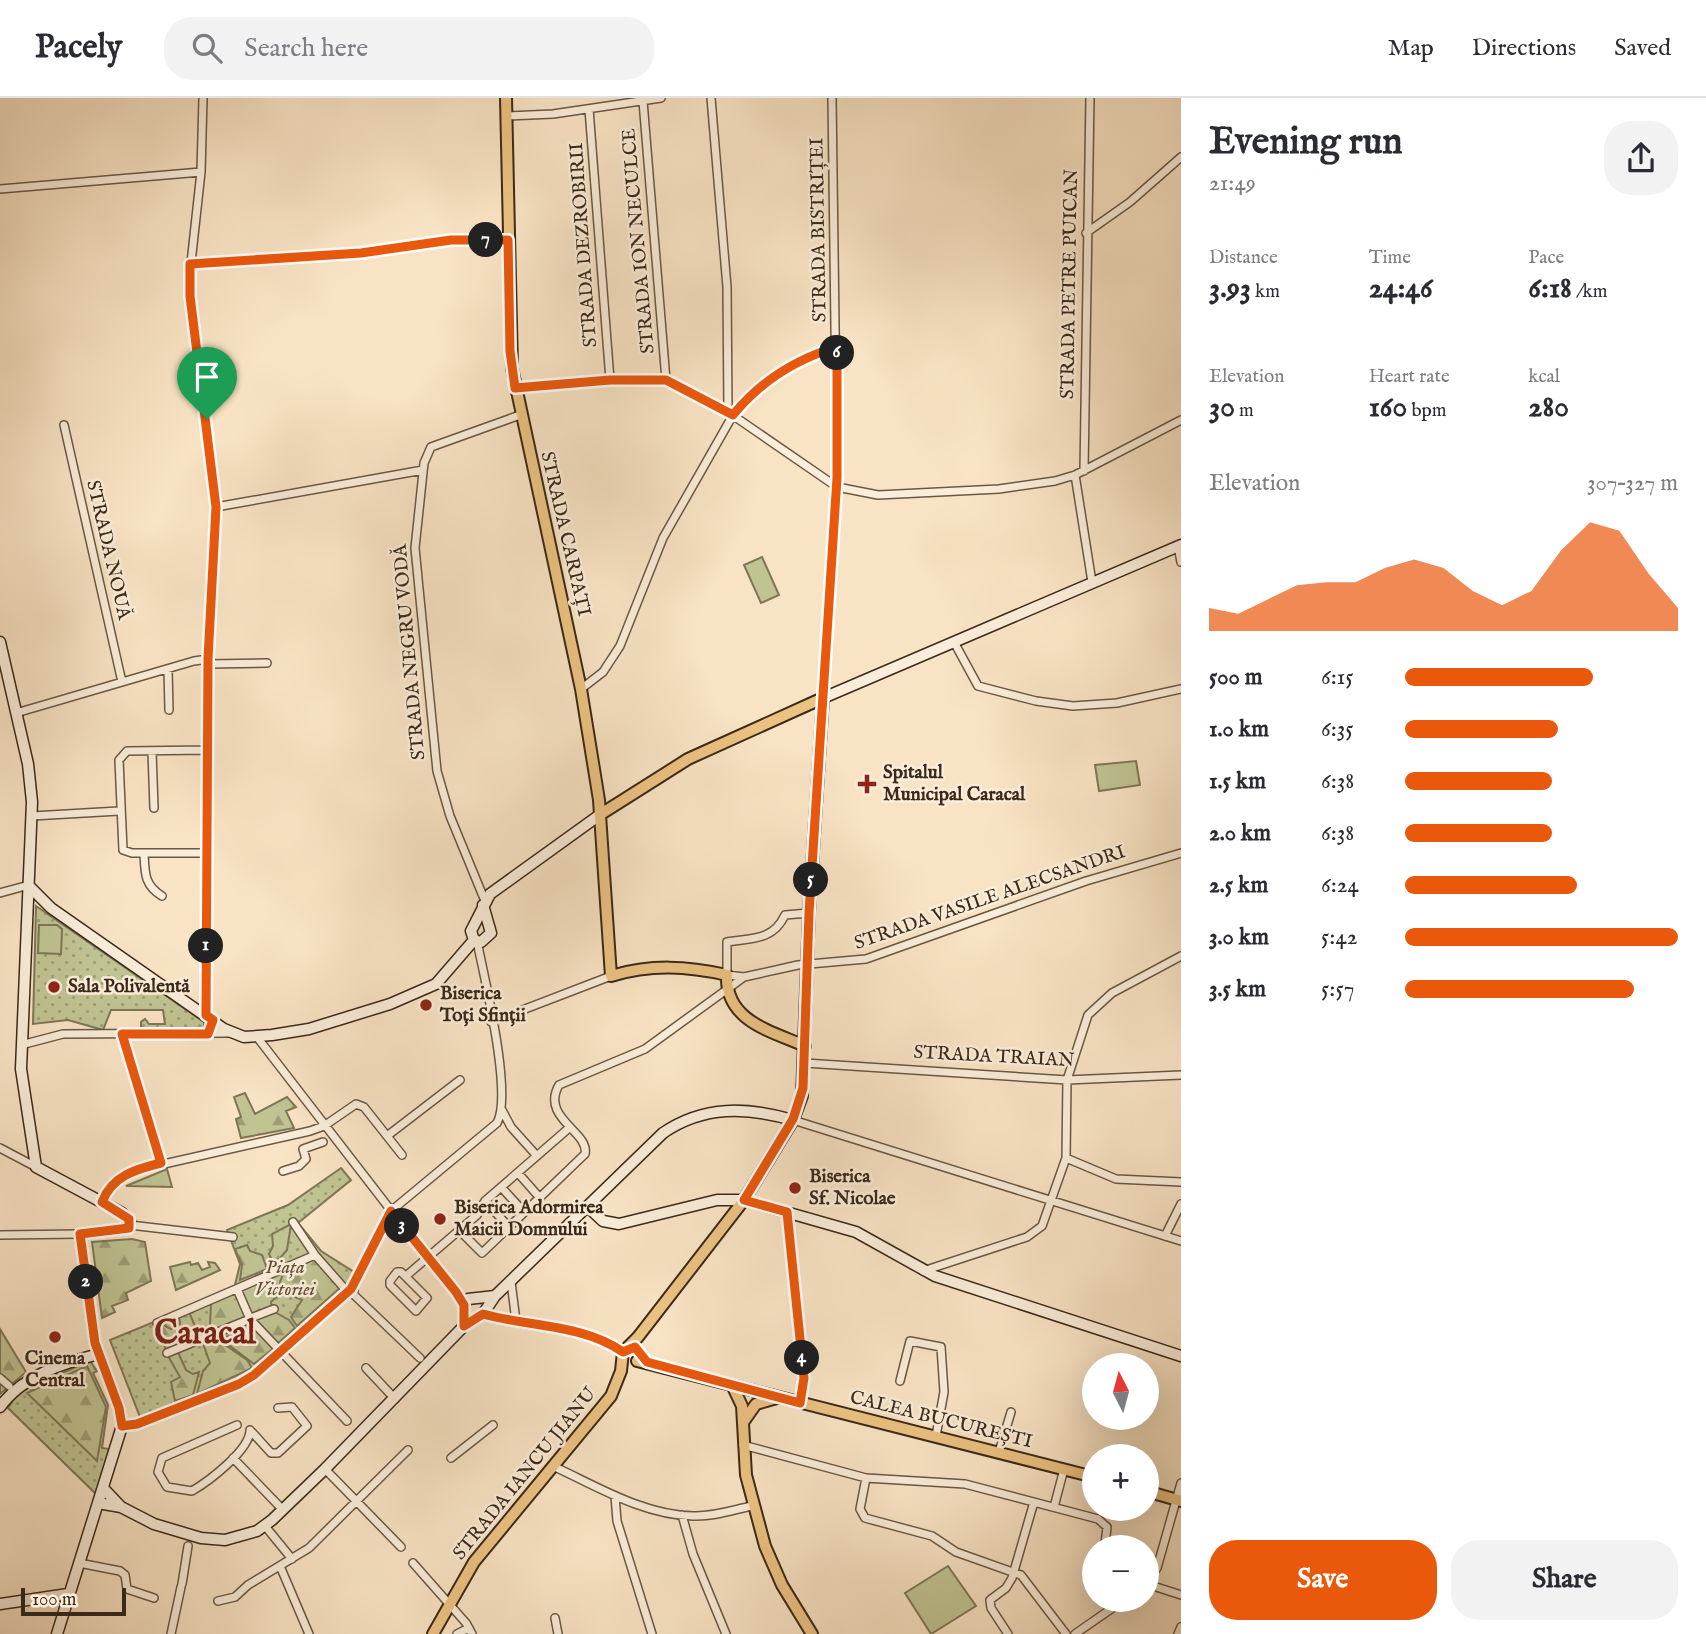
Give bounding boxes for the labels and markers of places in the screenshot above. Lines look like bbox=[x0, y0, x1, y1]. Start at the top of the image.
pin: 7 bbox=[468, 222, 504, 258]
pin: 6 bbox=[820, 336, 854, 370]
pin bbox=[177, 347, 237, 419]
place label: Spitalul Municipal Caracal bbox=[883, 761, 1026, 807]
marker: Spitalul Municipal Caracal bbox=[857, 774, 877, 794]
pin: 5 bbox=[794, 862, 828, 898]
pin: 1 bbox=[188, 928, 224, 964]
place label: Sala Polivalentă bbox=[68, 975, 190, 999]
marker: Sala Polivalentă bbox=[46, 979, 62, 995]
place label: Biserica Toți Sfinții bbox=[439, 982, 526, 1028]
marker: Biserica Toți Sfinții bbox=[418, 997, 434, 1013]
place label: Biserica Sf. Nicolae bbox=[809, 1165, 896, 1211]
marker: Biserica Sf. Nicolae bbox=[787, 1180, 803, 1196]
place label: Biserica Adormirea Maicii Domnului bbox=[454, 1196, 604, 1242]
pin: 3 bbox=[384, 1208, 420, 1244]
marker: Biserica Adormirea Maicii Domnului bbox=[432, 1211, 448, 1227]
pin: 2 bbox=[68, 1264, 104, 1300]
marker: Cinema Central bbox=[47, 1329, 63, 1345]
pin: 4 bbox=[784, 1340, 820, 1376]
place label: Cinema Central bbox=[25, 1347, 86, 1393]

